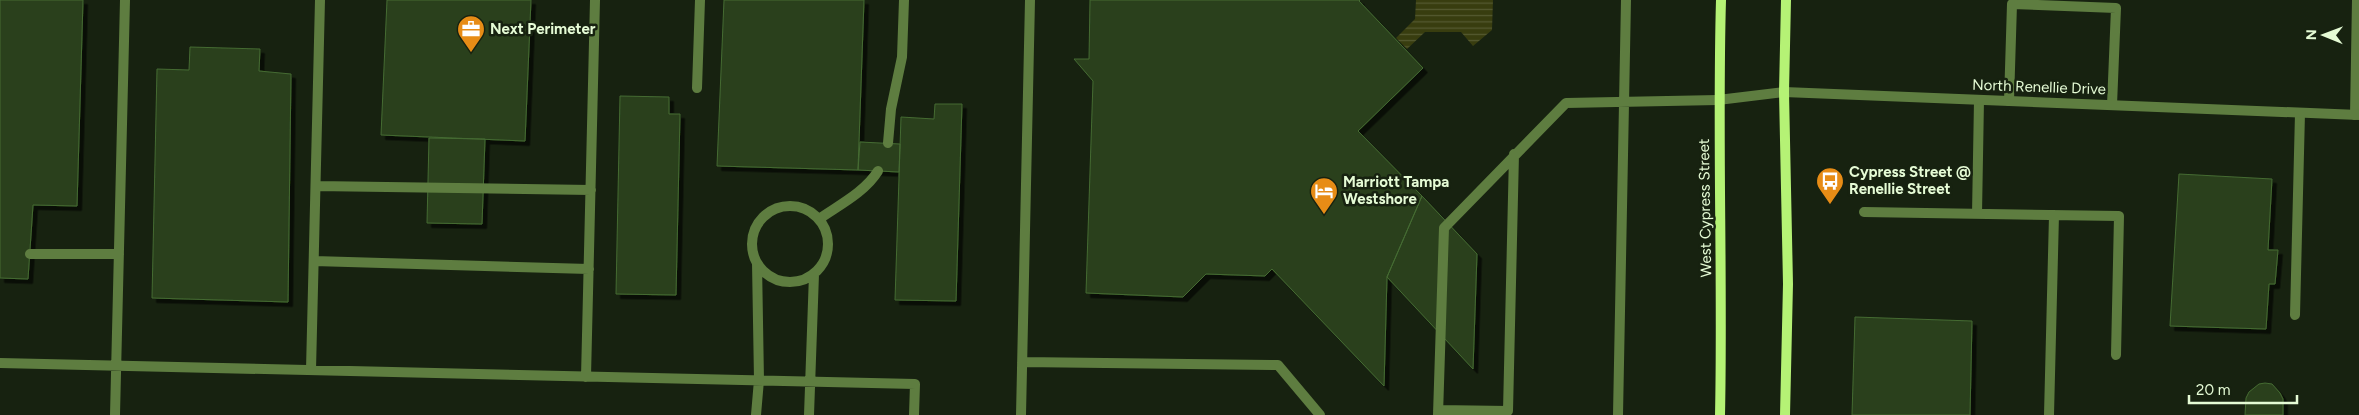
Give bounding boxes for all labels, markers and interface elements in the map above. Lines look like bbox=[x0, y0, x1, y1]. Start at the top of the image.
north arrow bbox=[2299, 10, 2349, 60]
office icon: Next Perimeter bbox=[456, 14, 486, 53]
place label: Next Perimeter bbox=[490, 20, 596, 38]
text: N bbox=[2303, 29, 2320, 40]
street label: North Renellie Drive bbox=[1972, 76, 2106, 98]
street label: West Cypress Street bbox=[1695, 138, 1715, 278]
place label: Cypress Street @ Renellie Street bbox=[1849, 163, 1971, 198]
bus stop icon: Cypress Street @ Renellie Street bbox=[1815, 166, 1845, 205]
place label: Marriott Tampa Westshore bbox=[1343, 173, 1449, 208]
hotel icon: Marriott Tampa Westshore bbox=[1309, 176, 1339, 215]
scale bar bbox=[2189, 372, 2296, 404]
text: 20 m bbox=[2196, 381, 2230, 399]

